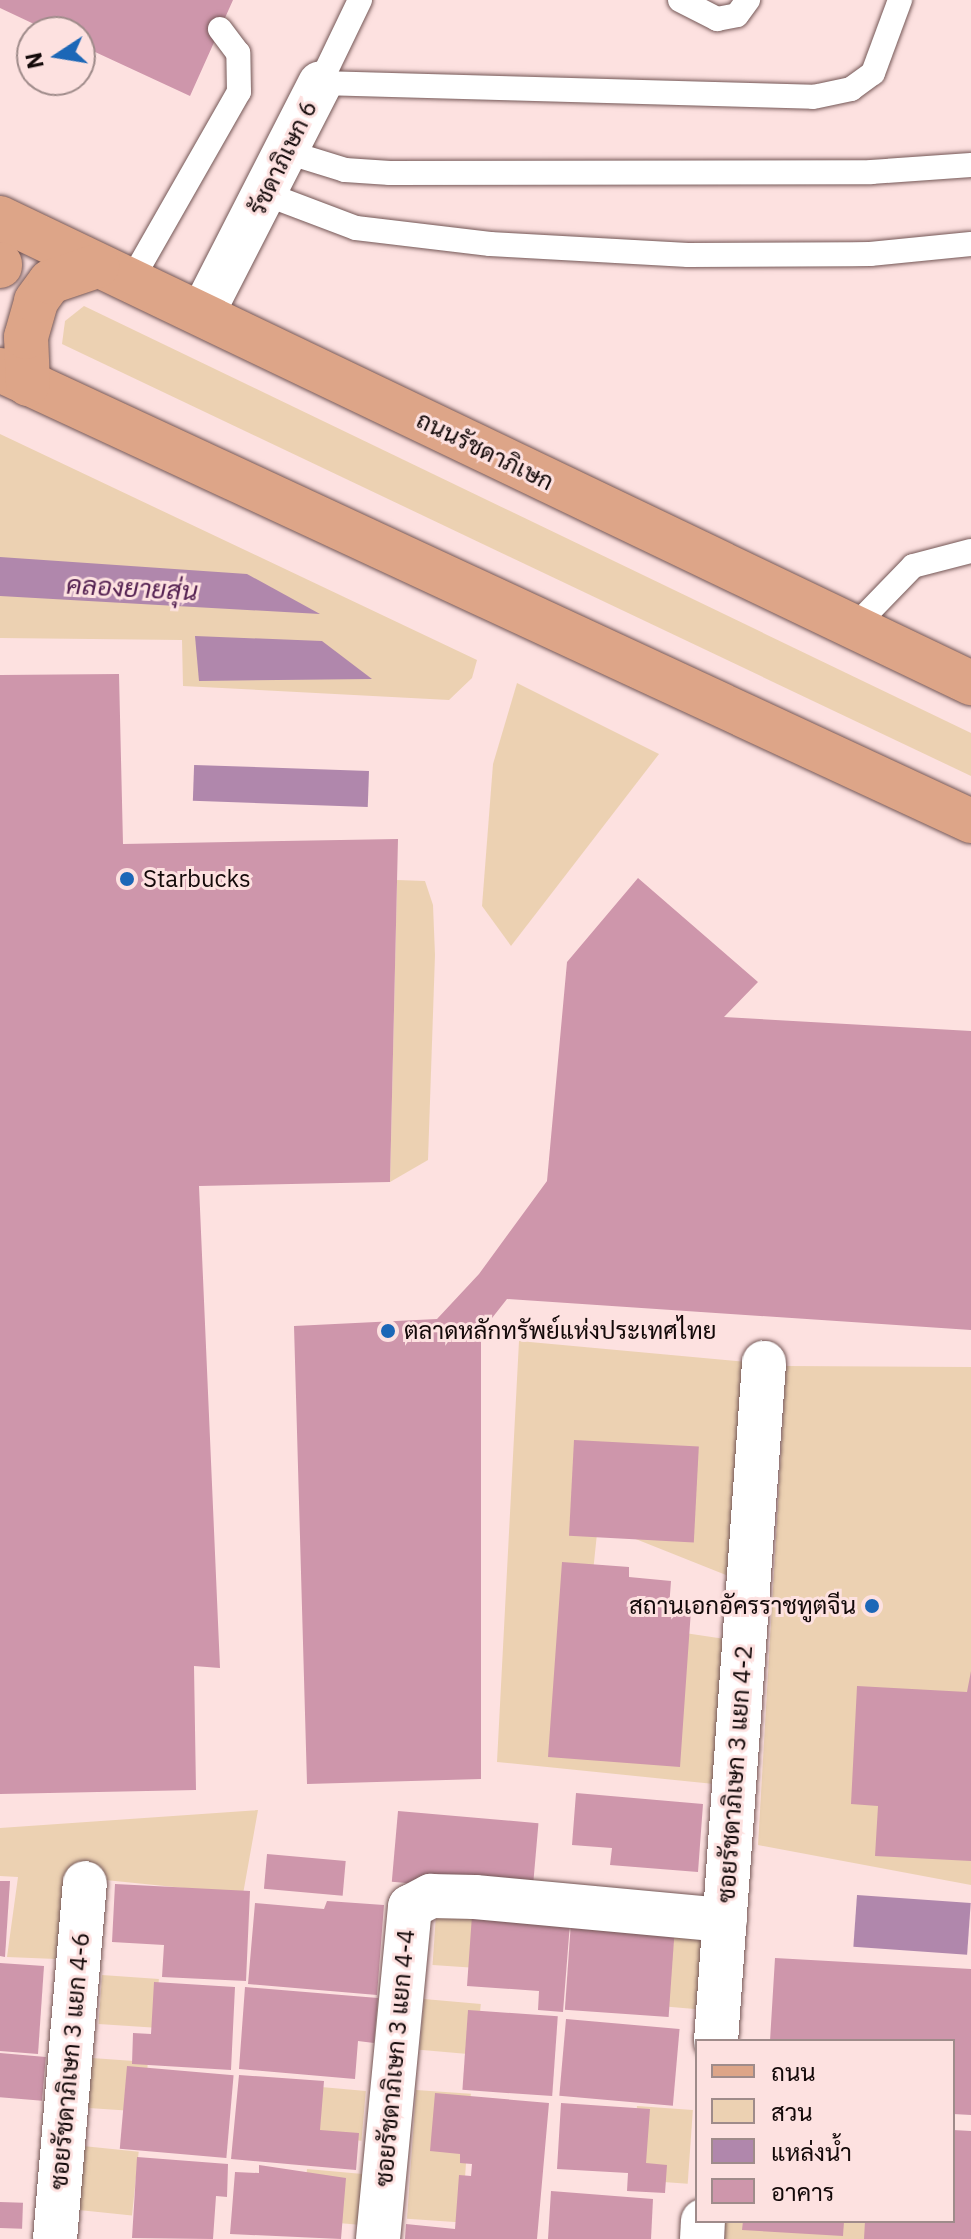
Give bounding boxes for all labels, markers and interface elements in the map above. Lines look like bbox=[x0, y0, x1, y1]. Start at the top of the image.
north arrow bbox=[16, 16, 96, 96]
text: N bbox=[18, 50, 50, 71]
street label: รัชดาภิเษก 6 bbox=[243, 96, 323, 220]
street label: ถนนรัชดาภิเษก bbox=[412, 405, 558, 497]
water label: คลองยายสุ่น bbox=[65, 569, 199, 607]
place label: Starbucks bbox=[143, 865, 251, 893]
marker: Starbucks bbox=[118, 870, 136, 888]
place label: ตลาดหลักทรัพย์แห่งประเทศไทย bbox=[404, 1317, 716, 1345]
marker: ตลาดหลักทรัพย์แห่งประเทศไทย bbox=[379, 1322, 397, 1340]
place label: สถานเอกอัครราชทูตจีน bbox=[629, 1592, 856, 1620]
marker: สถานเอกอัครราชทูตจีน bbox=[863, 1597, 881, 1615]
street label: ซอยรัชดาภิเษก 3 แยก 4-2 bbox=[712, 1644, 758, 1904]
street label: ซอยรัชดาภิเษก 3 แยก 4-4 bbox=[369, 1928, 421, 2188]
street label: ซอยรัชดาภิเษก 3 แยก 4-6 bbox=[44, 1931, 96, 2191]
legend bbox=[695, 2039, 955, 2223]
text: ถนน bbox=[771, 2056, 816, 2088]
text: สวน bbox=[771, 2096, 813, 2128]
text: แหล่งน้ำ bbox=[771, 2136, 852, 2168]
text: อาคาร bbox=[771, 2176, 834, 2208]

